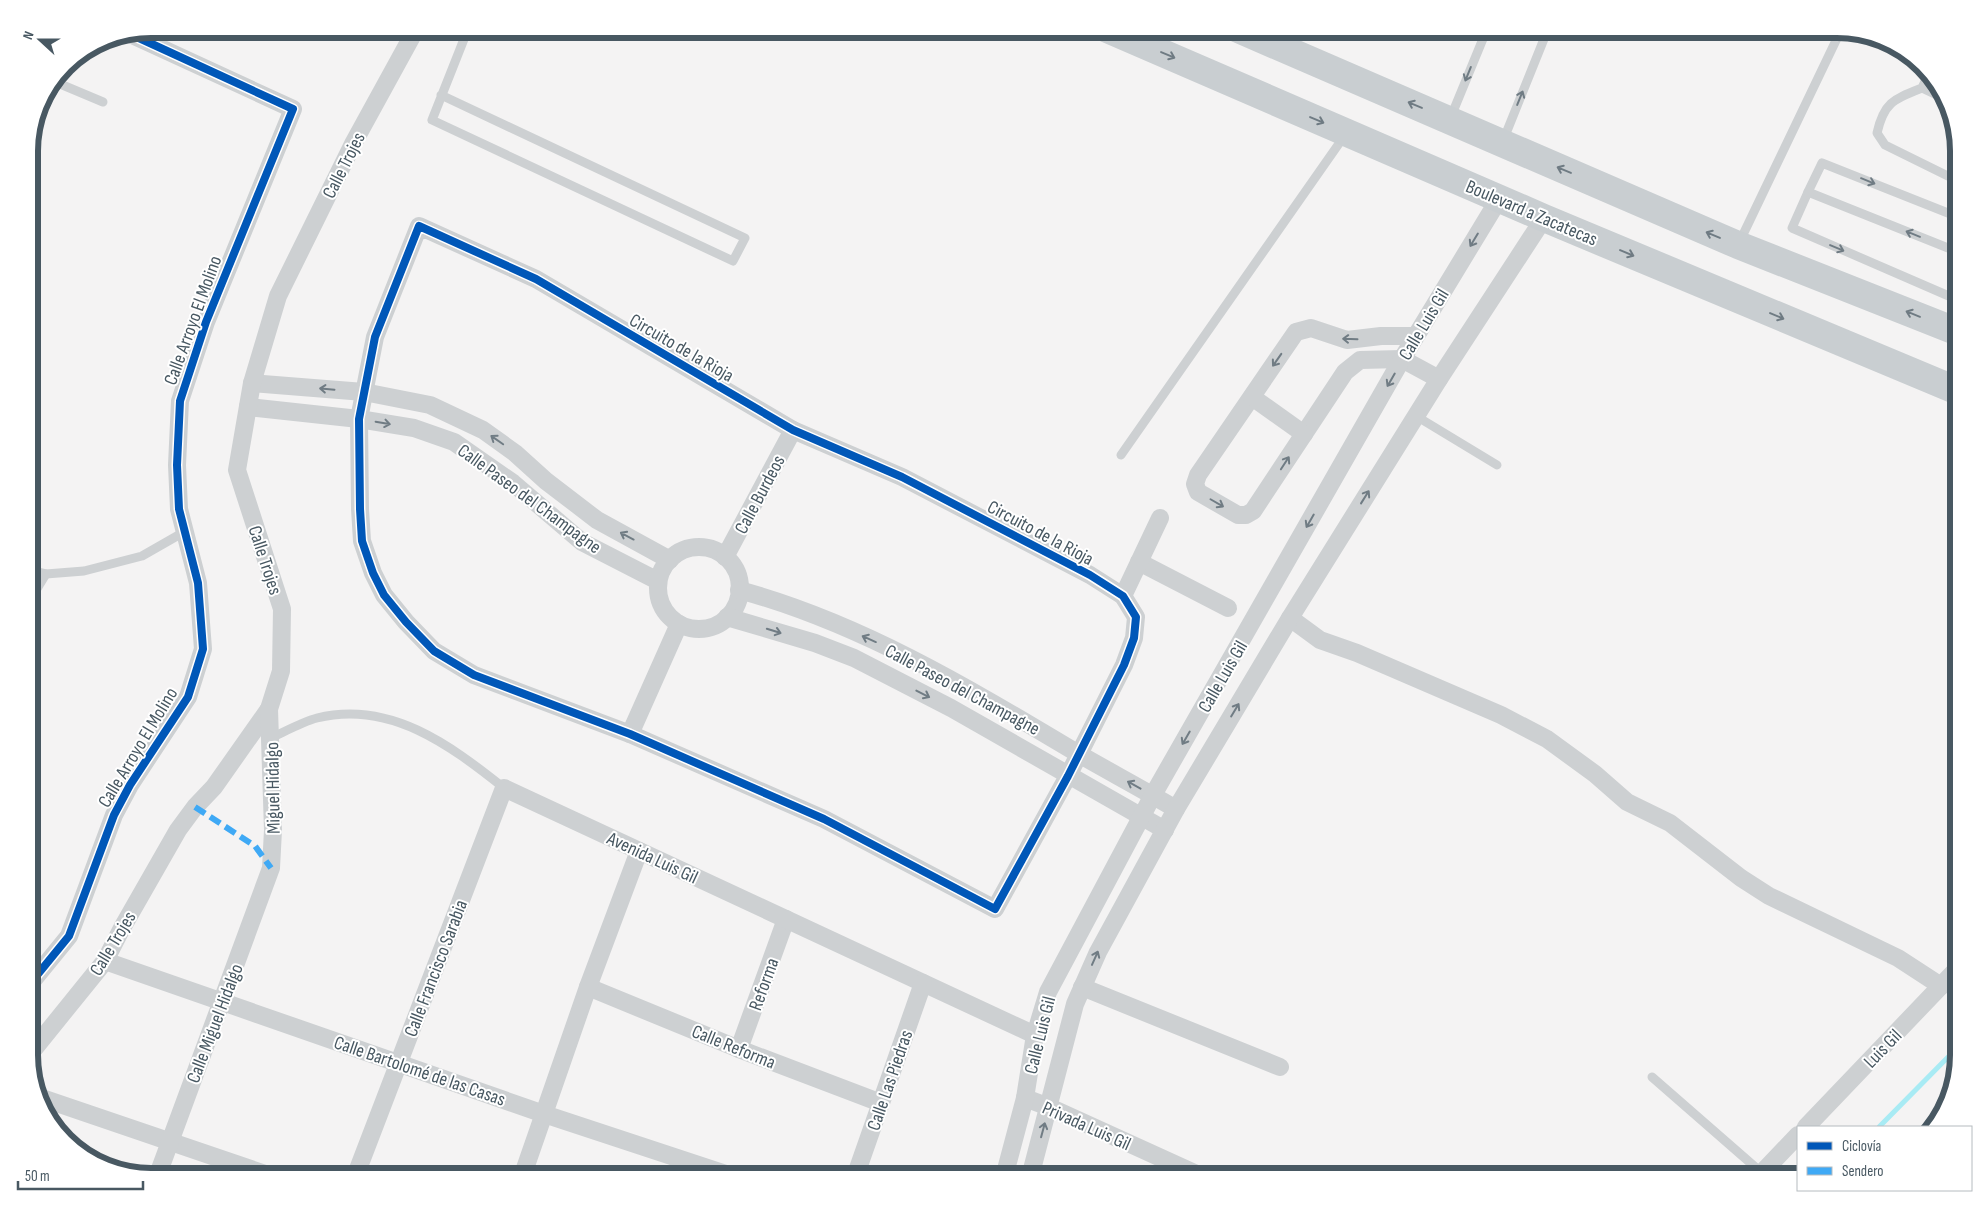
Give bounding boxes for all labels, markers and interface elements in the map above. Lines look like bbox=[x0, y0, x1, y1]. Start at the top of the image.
north arrow bbox=[15, 15, 65, 65]
text: N bbox=[19, 29, 38, 42]
one-way arrow bbox=[1160, 51, 1175, 61]
one-way arrow bbox=[1463, 66, 1472, 81]
one-way arrow bbox=[1516, 91, 1526, 106]
one-way arrow bbox=[1408, 100, 1423, 110]
one-way arrow bbox=[1309, 115, 1324, 125]
street label: Calle Trojes bbox=[318, 129, 371, 203]
one-way arrow bbox=[1557, 165, 1572, 174]
street label: Boulevard a Zacatecas bbox=[1462, 175, 1601, 251]
one-way arrow bbox=[1859, 177, 1875, 186]
one-way arrow bbox=[1706, 229, 1721, 239]
one-way arrow bbox=[1906, 229, 1921, 238]
one-way arrow bbox=[1469, 233, 1479, 247]
one-way arrow bbox=[1829, 243, 1844, 253]
one-way arrow bbox=[1619, 249, 1634, 258]
street label: Calle Arroyo El Molino bbox=[159, 253, 227, 388]
street label: Calle Luis Gil bbox=[1394, 285, 1454, 365]
street label: Circuito de la Rioja bbox=[625, 309, 738, 387]
one-way arrow bbox=[1906, 309, 1921, 319]
one-way arrow bbox=[1769, 311, 1784, 321]
one-way arrow bbox=[1342, 334, 1358, 343]
one-way arrow bbox=[1272, 353, 1282, 367]
one-way arrow bbox=[1385, 372, 1395, 386]
one-way arrow bbox=[319, 384, 335, 393]
one-way arrow bbox=[375, 419, 391, 428]
one-way arrow bbox=[490, 435, 504, 445]
street label: Calle Paseo del Champagne bbox=[453, 439, 605, 559]
street label: Calle Burdeos bbox=[730, 451, 791, 538]
one-way arrow bbox=[1280, 457, 1290, 471]
one-way arrow bbox=[1361, 490, 1371, 504]
street label: Circuito de la Rioja bbox=[983, 496, 1097, 571]
one-way arrow bbox=[1210, 498, 1225, 508]
one-way arrow bbox=[1305, 513, 1314, 528]
street label: Calle Trojes bbox=[243, 523, 287, 598]
one-way arrow bbox=[620, 531, 635, 540]
one-way arrow bbox=[766, 626, 782, 636]
one-way arrow bbox=[862, 634, 877, 644]
street label: Calle Luis Gil bbox=[1194, 637, 1253, 717]
street label: Calle Paseo del Champagne bbox=[881, 640, 1044, 741]
street label: Calle Arroyo El Molino bbox=[93, 684, 183, 812]
one-way arrow bbox=[915, 690, 930, 699]
one-way arrow bbox=[1230, 704, 1240, 718]
one-way arrow bbox=[1181, 730, 1191, 745]
street label: Miguel Hidalgo bbox=[261, 742, 286, 834]
one-way arrow bbox=[1127, 779, 1142, 789]
street label: Avenida Luis Gil bbox=[602, 827, 701, 889]
street label: Calle Francisco Sarabia bbox=[400, 897, 473, 1040]
street label: Calle Trojes bbox=[85, 907, 142, 980]
one-way arrow bbox=[1091, 951, 1100, 966]
street label: Reforma bbox=[744, 955, 784, 1014]
street label: Calle Miguel Hidalgo bbox=[182, 961, 249, 1086]
street label: Calle Luis Gil bbox=[1020, 994, 1061, 1076]
street label: Calle Reforma bbox=[688, 1020, 779, 1075]
street label: Luis Gil bbox=[1859, 1025, 1907, 1073]
street label: Calle Las Piedras bbox=[863, 1027, 918, 1134]
street label: Calle Bartolomé de las Casas bbox=[331, 1031, 508, 1112]
street label: Privada Luis Gil bbox=[1039, 1097, 1134, 1156]
one-way arrow bbox=[1039, 1123, 1048, 1139]
legend bbox=[1797, 1126, 1972, 1191]
text: Ciclovía bbox=[1842, 1137, 1882, 1156]
scale bar bbox=[18, 1158, 142, 1190]
text: Sendero bbox=[1842, 1162, 1883, 1181]
text: 50 m bbox=[25, 1167, 50, 1186]

